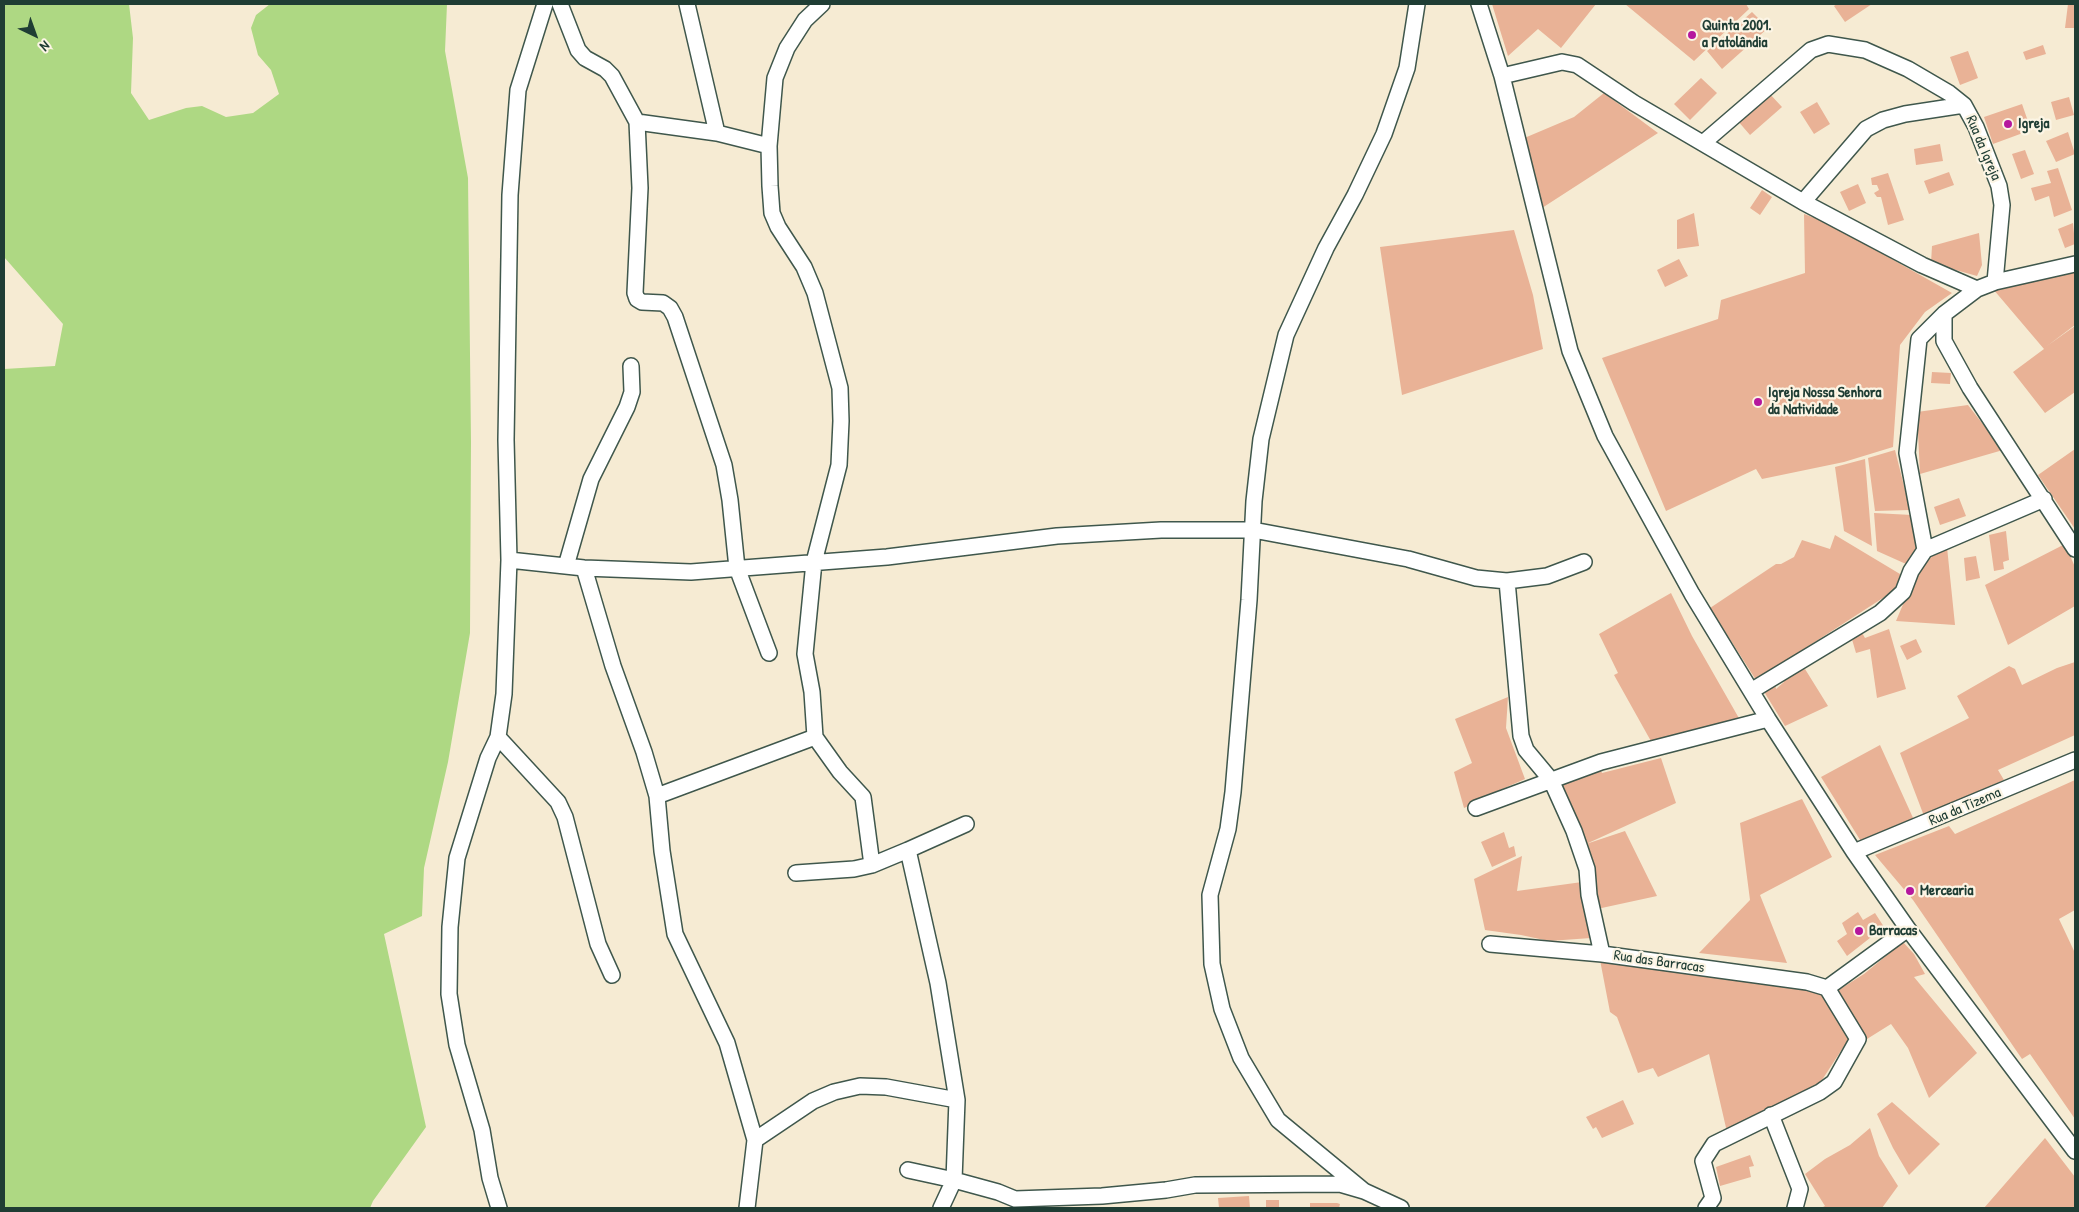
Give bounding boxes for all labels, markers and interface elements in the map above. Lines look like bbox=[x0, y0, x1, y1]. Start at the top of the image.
north arrow bbox=[10, 10, 60, 60]
place label: Quinta 2001. a Patolândia bbox=[1702, 17, 1772, 52]
marker: Quinta 2001. a Patolândia bbox=[1686, 29, 1698, 41]
text: N bbox=[36, 37, 55, 56]
street label: Rua da Igreja bbox=[1961, 113, 2005, 183]
place label: Igreja bbox=[2018, 115, 2049, 133]
marker: Igreja bbox=[2002, 118, 2014, 130]
place label: Igreja Nossa Senhora da Natividade bbox=[1768, 384, 1881, 419]
marker: Igreja Nossa Senhora da Natividade bbox=[1752, 396, 1764, 408]
street label: Rua da Tizema bbox=[1926, 784, 2004, 830]
place label: Mercearia bbox=[1920, 882, 1973, 900]
marker: Mercearia bbox=[1904, 885, 1916, 897]
place label: Barracas bbox=[1869, 922, 1917, 940]
marker: Barracas bbox=[1853, 925, 1865, 937]
street label: Rua das Barracas bbox=[1612, 947, 1706, 977]

